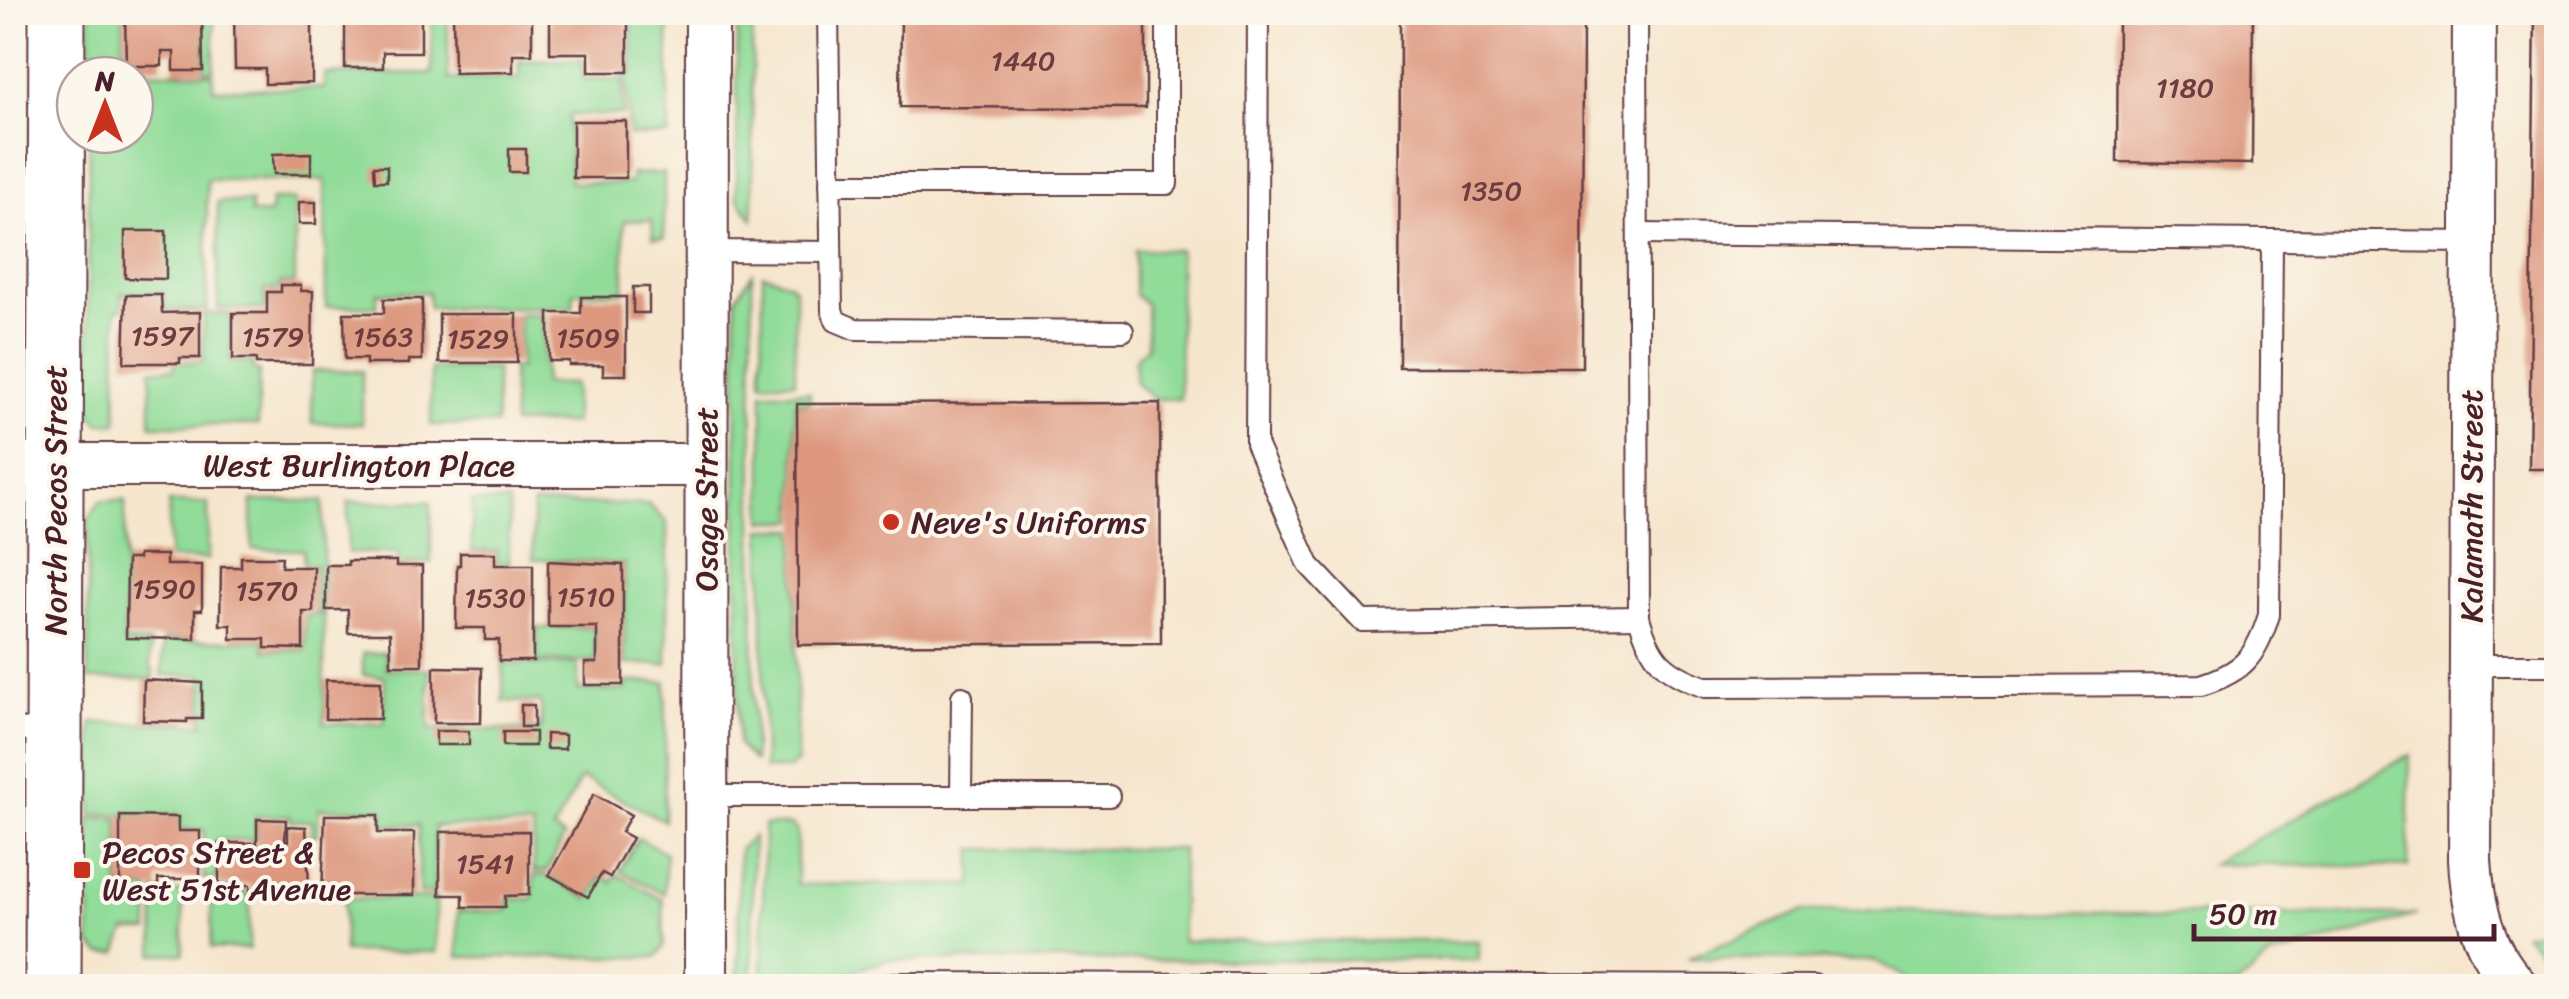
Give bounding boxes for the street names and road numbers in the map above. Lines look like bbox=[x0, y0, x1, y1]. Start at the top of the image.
street label: North Pecos Street bbox=[27, 365, 84, 635]
street label: Kalamath Street bbox=[2443, 389, 2500, 623]
street label: Osage Street bbox=[678, 407, 735, 591]
street label: West Burlington Place bbox=[203, 437, 515, 494]

